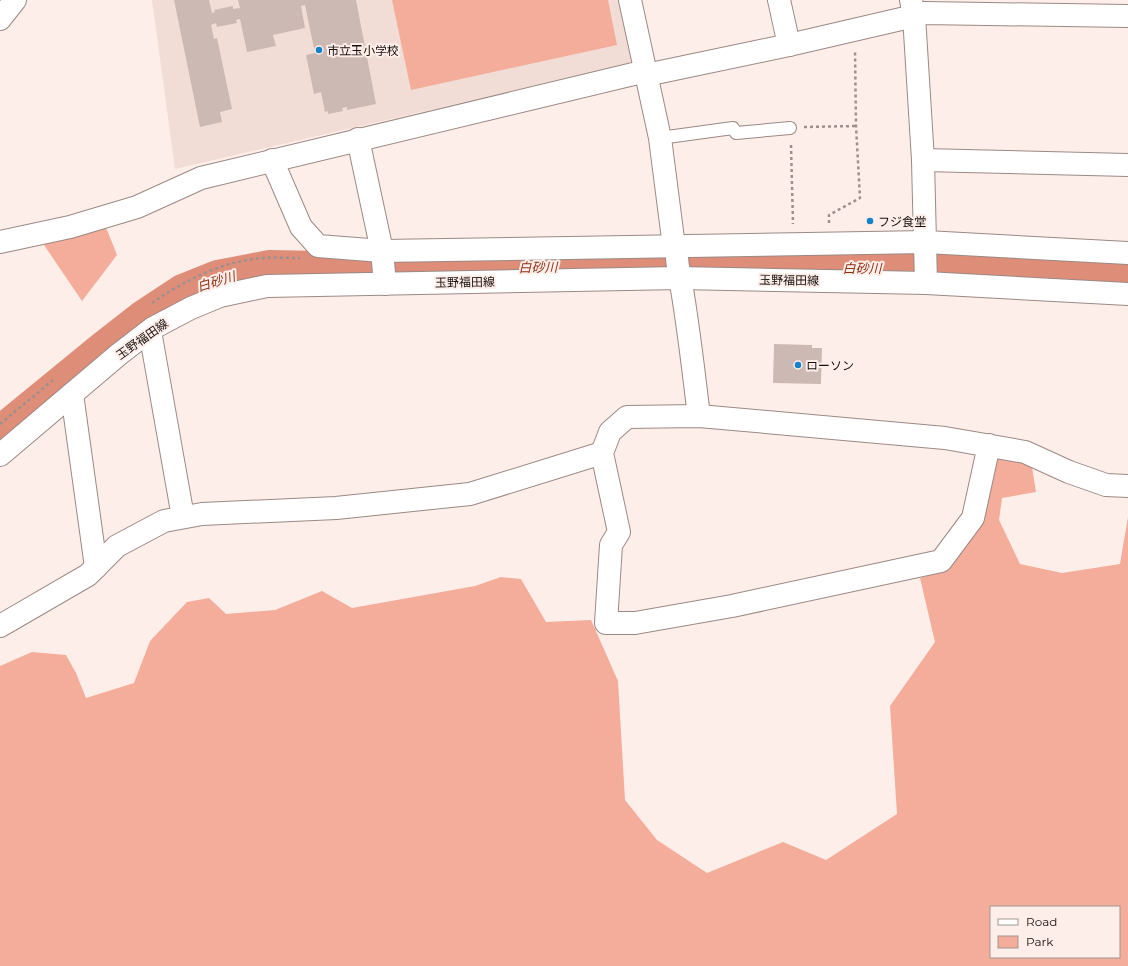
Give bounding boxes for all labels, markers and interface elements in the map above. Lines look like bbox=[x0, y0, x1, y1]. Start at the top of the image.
place label: 市立玉小学校 bbox=[327, 43, 399, 58]
marker: 市立玉小学校 bbox=[314, 45, 324, 55]
place label: フジ食堂 bbox=[878, 214, 926, 229]
marker: フジ食堂 bbox=[865, 216, 875, 226]
water label: 白砂川 bbox=[518, 259, 560, 275]
water label: 白砂川 bbox=[842, 260, 883, 276]
water label: 白砂川 bbox=[195, 267, 239, 294]
street label: 玉野福田線 bbox=[759, 272, 819, 288]
street label: 玉野福田線 bbox=[435, 274, 495, 290]
street label: 玉野福田線 bbox=[113, 316, 171, 362]
place label: ローソン bbox=[806, 358, 854, 373]
marker: ローソン bbox=[793, 360, 803, 370]
legend bbox=[990, 906, 1120, 958]
text: Road bbox=[1026, 914, 1057, 929]
text: Park bbox=[1026, 934, 1054, 949]

